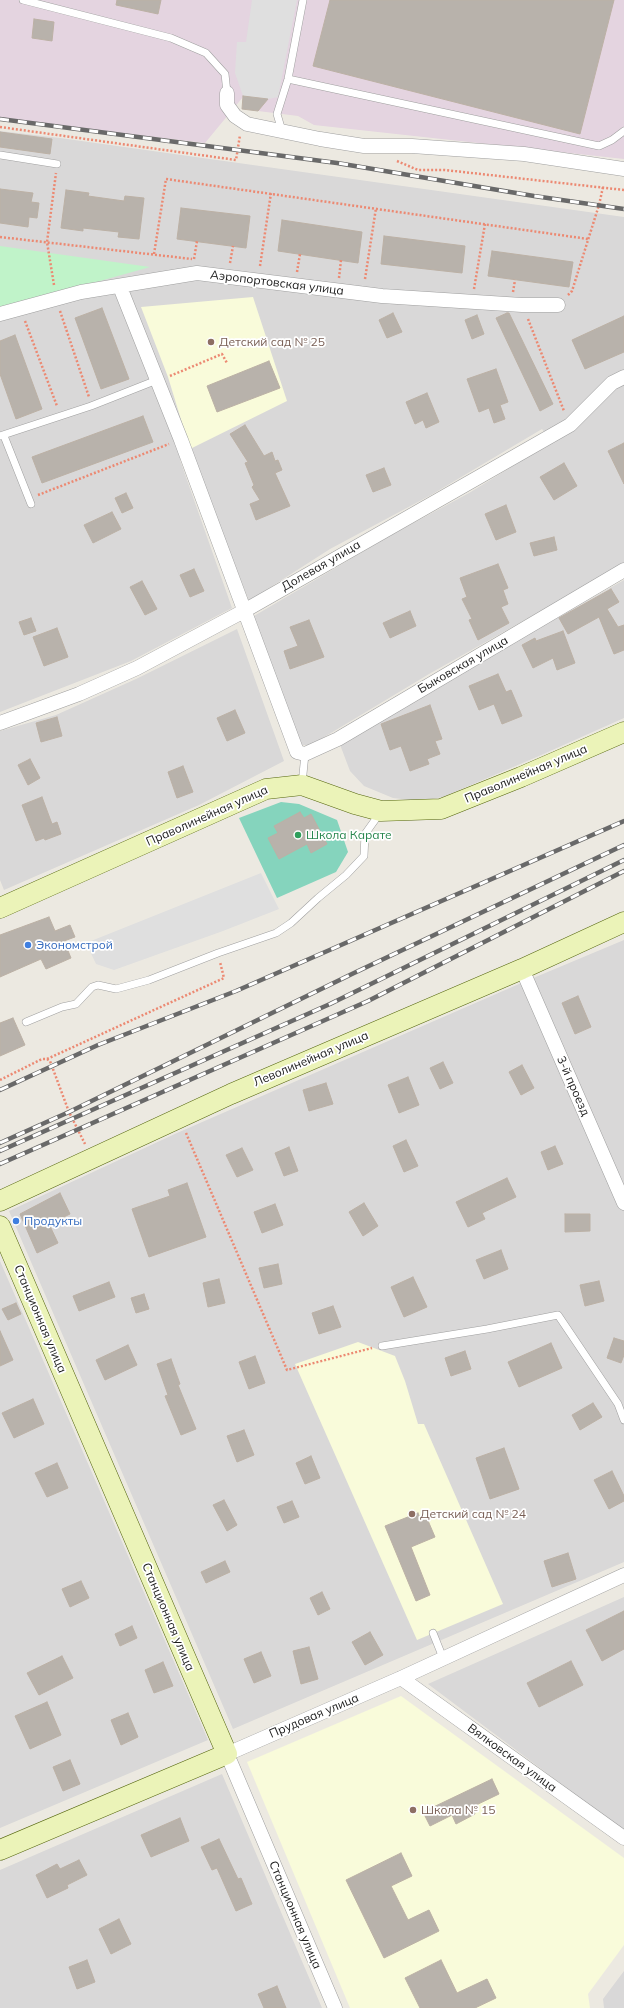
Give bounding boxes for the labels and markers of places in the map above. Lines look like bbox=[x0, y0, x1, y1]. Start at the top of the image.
place label: Детский сад № 25 bbox=[219, 335, 325, 349]
marker: Детский сад № 25 bbox=[206, 337, 216, 347]
place label: Школа Карате bbox=[306, 828, 392, 842]
marker: Школа Карате bbox=[293, 830, 303, 840]
place label: Экономстрой bbox=[36, 938, 113, 952]
marker: Экономстрой bbox=[23, 940, 33, 950]
place label: Продукты bbox=[24, 1214, 82, 1228]
marker: Продукты bbox=[11, 1216, 21, 1226]
place label: Детский сад № 24 bbox=[420, 1507, 526, 1521]
marker: Детский сад № 24 bbox=[407, 1509, 417, 1519]
place label: Школа № 15 bbox=[421, 1803, 495, 1817]
marker: Школа № 15 bbox=[408, 1805, 418, 1815]

